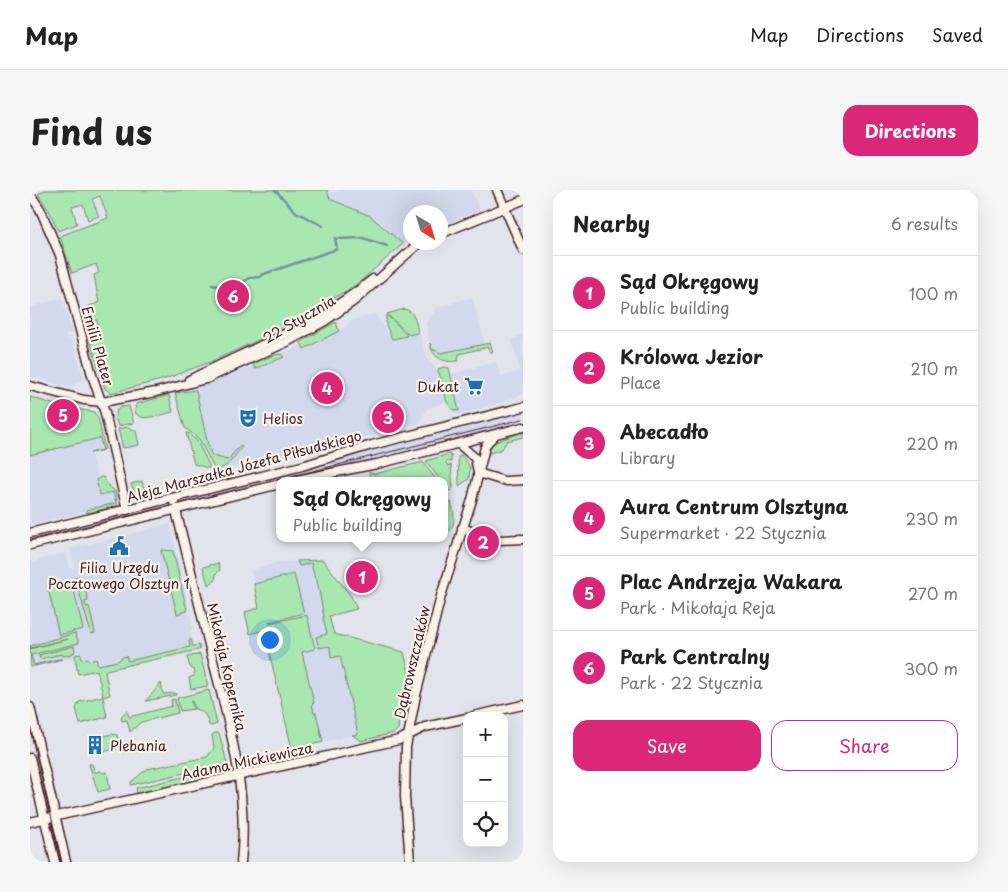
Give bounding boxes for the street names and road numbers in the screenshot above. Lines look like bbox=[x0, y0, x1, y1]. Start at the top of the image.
street label: 22 Stycznia bbox=[259, 290, 340, 348]
street label: Emilii Plater bbox=[77, 304, 120, 389]
street label: Aleja Marszałka Józefa Piłsudskiego bbox=[124, 424, 364, 508]
street label: Mikołaja Kopernika bbox=[202, 601, 252, 734]
street label: Dąbrowszczaków bbox=[389, 603, 435, 721]
street label: Adama Mickiewicza bbox=[179, 737, 316, 785]

